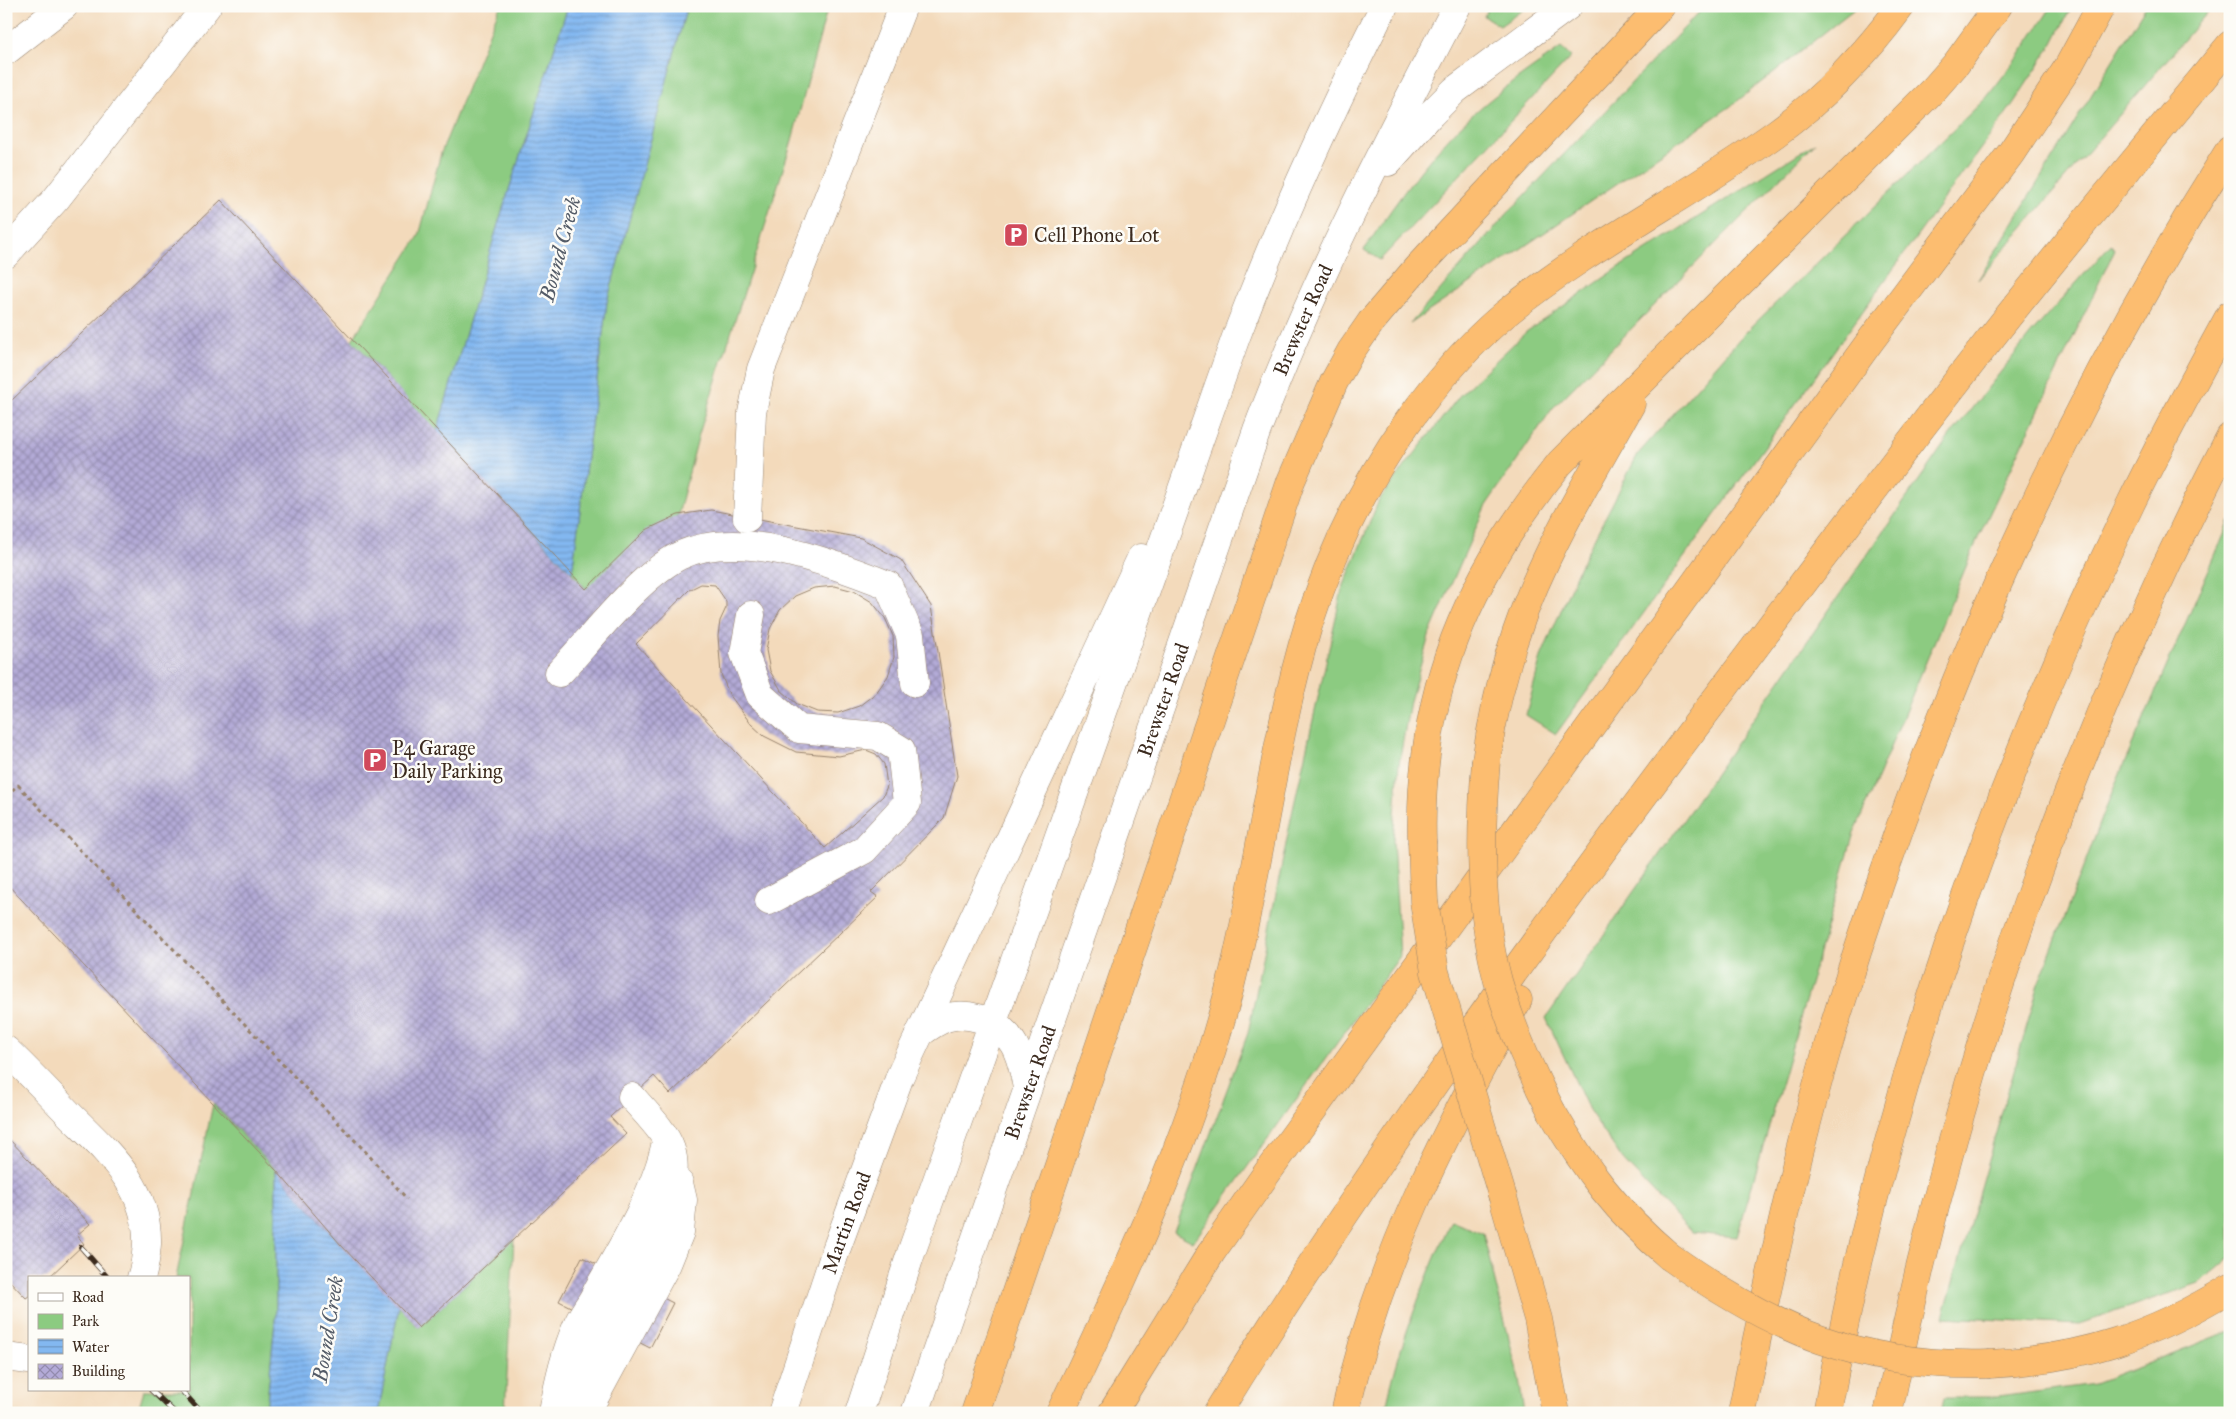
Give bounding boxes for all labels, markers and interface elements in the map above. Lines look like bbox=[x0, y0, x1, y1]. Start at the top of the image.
water label: Bound Creek bbox=[533, 193, 587, 305]
parking icon: Cell Phone Lot bbox=[1003, 222, 1029, 248]
place label: Cell Phone Lot bbox=[1034, 223, 1159, 247]
street label: Brewster Road bbox=[1268, 260, 1338, 379]
street label: Brewster Road bbox=[1132, 640, 1194, 760]
place label: P4 Garage Daily Parking bbox=[392, 736, 503, 784]
parking icon: P4 Garage Daily Parking bbox=[362, 747, 388, 773]
street label: Brewster Road bbox=[999, 1022, 1061, 1143]
street label: Martin Road bbox=[817, 1168, 876, 1277]
water label: Bound Creek bbox=[307, 1273, 349, 1385]
legend bbox=[28, 1276, 190, 1392]
text: Road bbox=[72, 1288, 104, 1306]
text: Park bbox=[72, 1312, 99, 1330]
text: Water bbox=[72, 1338, 109, 1356]
text: Building bbox=[72, 1362, 126, 1380]

